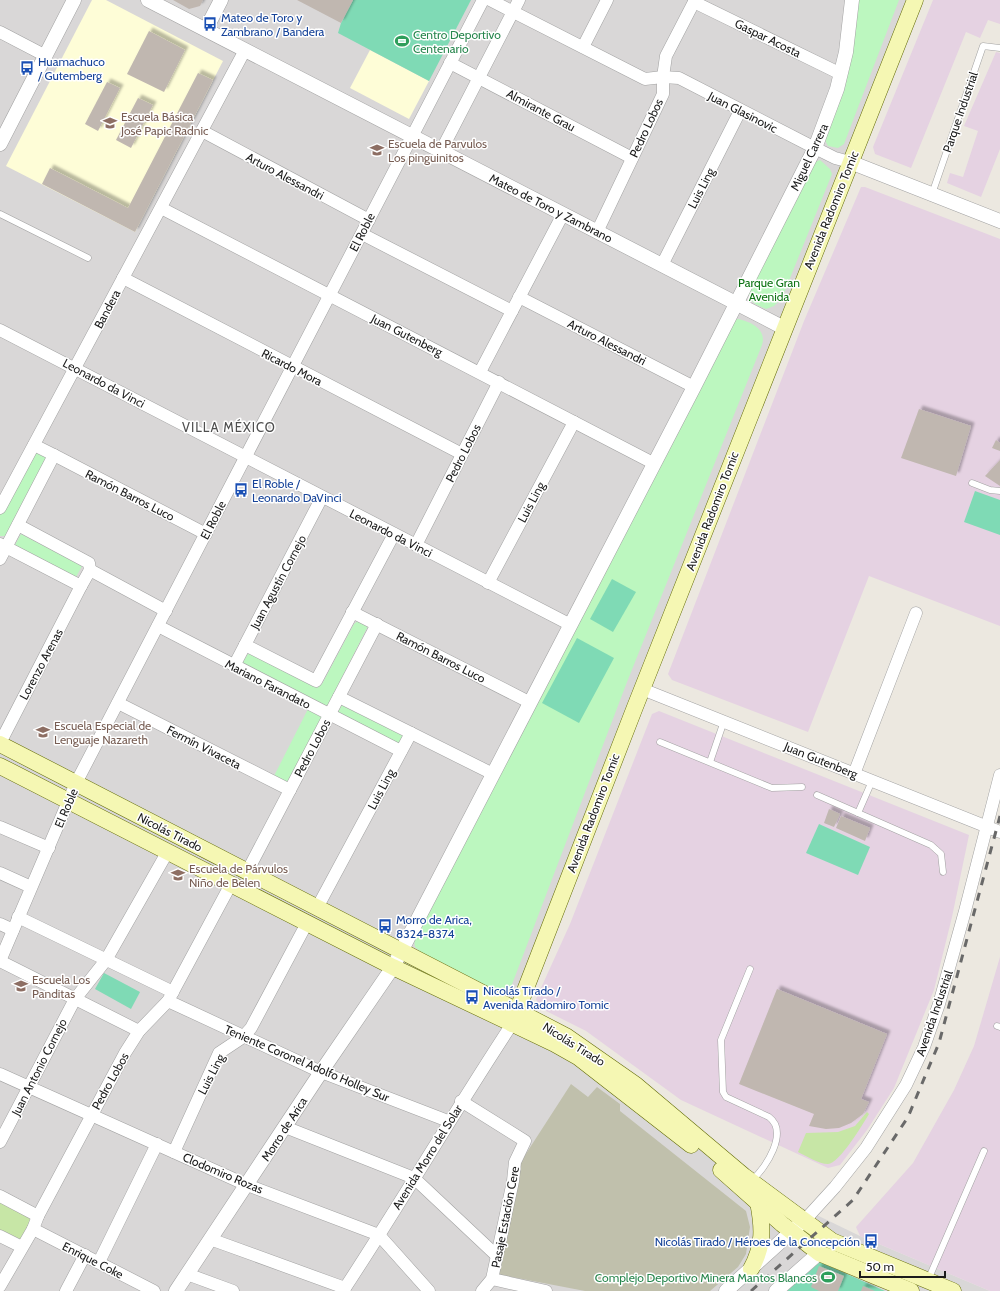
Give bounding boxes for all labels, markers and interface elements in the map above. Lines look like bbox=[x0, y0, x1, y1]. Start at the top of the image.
place label: Mateo de Toro y Zambrano / Bandera bbox=[221, 10, 325, 39]
bus stop icon: Mateo de Toro y Zambrano / Bandera bbox=[202, 16, 218, 32]
street label: Gaspar Acosta bbox=[732, 16, 804, 61]
place label: Centro Deportivo Centenario bbox=[413, 27, 501, 56]
sports icon: Centro Deportivo Centenario bbox=[394, 33, 410, 49]
place label: Huamachuco / Gutemberg bbox=[37, 54, 105, 83]
bus stop icon: Huamachuco / Gutemberg bbox=[19, 60, 35, 76]
street label: Parque Industrial bbox=[939, 69, 981, 154]
street label: Almirante Grau bbox=[504, 86, 578, 134]
street label: Juan Glasinovic bbox=[705, 88, 781, 136]
street label: Pedro Lobos bbox=[626, 96, 666, 160]
place label: Escuela Básica José Papic Radnic bbox=[120, 109, 209, 138]
school or university icon: Escuela Básica José Papic Radnic bbox=[102, 115, 118, 131]
street label: Miguel Carrera bbox=[787, 121, 831, 193]
place label: Escuela de Parvulos Los pinguinitos bbox=[388, 136, 487, 165]
school or university icon: Escuela de Parvulos Los pinguinitos bbox=[369, 142, 385, 158]
street label: Avenida Radomiro Tomic bbox=[800, 148, 862, 271]
street label: Arturo Alessandri bbox=[243, 149, 327, 203]
street label: Luis Ling bbox=[684, 164, 718, 211]
street label: Mateo de Toro y Zambrano bbox=[487, 170, 615, 246]
street label: El Roble bbox=[346, 210, 378, 254]
park label: Parque Gran Avenida bbox=[738, 275, 800, 304]
street label: Bandera bbox=[91, 287, 124, 331]
street label: Juan Gutenberg bbox=[368, 310, 446, 360]
street label: Arturo Alessandri bbox=[565, 316, 649, 368]
street label: Ricardo Mora bbox=[259, 345, 325, 389]
street label: Leonardo da Vinci bbox=[60, 355, 148, 411]
district label: VILLA MÉXICO bbox=[182, 418, 276, 435]
street label: Pedro Lobos bbox=[442, 421, 484, 485]
street label: Avenida Radomiro Tomic bbox=[682, 449, 742, 573]
street label: Ramón Barros Luco bbox=[83, 466, 178, 524]
place label: El Roble / Leonardo DaVinci bbox=[252, 476, 341, 505]
street label: Luis Ling bbox=[514, 478, 548, 525]
bus stop icon: El Roble / Leonardo DaVinci bbox=[233, 482, 249, 498]
street label: El Roble bbox=[197, 498, 229, 542]
street label: Leonardo da Vinci bbox=[347, 506, 435, 560]
street label: Juan Agustín Cornejo bbox=[246, 532, 309, 633]
street label: Lorenzo Arenas bbox=[16, 626, 66, 702]
street label: Ramón Barros Luco bbox=[394, 628, 489, 686]
street label: Mariano Farandato bbox=[223, 656, 314, 712]
street label: Pedro Lobos bbox=[291, 717, 333, 779]
place label: Escuela Especial de Lenguaje Nazareth bbox=[54, 718, 151, 747]
street label: Fermín Vivaceta bbox=[164, 722, 244, 772]
school or university icon: Escuela Especial de Lenguaje Nazareth bbox=[35, 724, 51, 740]
street label: Juan Gutenberg bbox=[781, 738, 861, 782]
street label: Avenida Radomiro Tomic bbox=[563, 751, 623, 875]
street label: Luis Ling bbox=[364, 765, 398, 812]
street label: El Roble bbox=[51, 786, 81, 830]
street label: Nicolás Tirado bbox=[135, 809, 205, 855]
place label: Escuela de Párvulos Niño de Belen bbox=[189, 861, 288, 890]
school or university icon: Escuela de Párvulos Niño de Belen bbox=[170, 867, 186, 883]
place label: Morro de Arica, 8324-8374 bbox=[396, 912, 472, 941]
bus stop icon: Morro de Arica, 8324-8374 bbox=[377, 918, 393, 934]
street label: Avenida Industrial bbox=[912, 968, 956, 1058]
place label: Escuela Los Panditas bbox=[32, 972, 90, 1001]
school or university icon: Escuela Los Panditas bbox=[13, 978, 29, 994]
place label: Nicolás Tirado / Avenida Radomiro Tomic bbox=[483, 983, 610, 1012]
bus stop icon: Nicolás Tirado / Avenida Radomiro Tomic bbox=[464, 989, 480, 1005]
street label: Juan Antonio Cornejo bbox=[8, 1016, 70, 1119]
street label: Nicolás Tirado bbox=[540, 1019, 608, 1069]
street label: Teniente Coronel Adolfo Holley Sur bbox=[222, 1021, 392, 1105]
street label: Pedro Lobos bbox=[88, 1050, 132, 1112]
street label: Luis Ling bbox=[194, 1050, 228, 1097]
street label: Morro de Arica bbox=[258, 1094, 310, 1164]
street label: Avenida Morro del Solar bbox=[389, 1102, 465, 1212]
street label: Clodomiro Rozas bbox=[181, 1149, 265, 1197]
street label: Pasaje Estación Cere bbox=[488, 1165, 522, 1269]
bus stop icon: Nicolás Tirado / Héroes de la Concepción bbox=[863, 1233, 879, 1249]
place label: Nicolás Tirado / Héroes de la Concepción bbox=[655, 1234, 860, 1249]
street label: Enrique Coke bbox=[60, 1238, 126, 1282]
scale bar bbox=[860, 1253, 945, 1279]
text: 50 m bbox=[866, 1259, 894, 1274]
sports icon: Complejo Deportivo Minera Mantos Blancos bbox=[820, 1269, 836, 1285]
place label: Complejo Deportivo Minera Mantos Blancos bbox=[595, 1270, 817, 1285]

